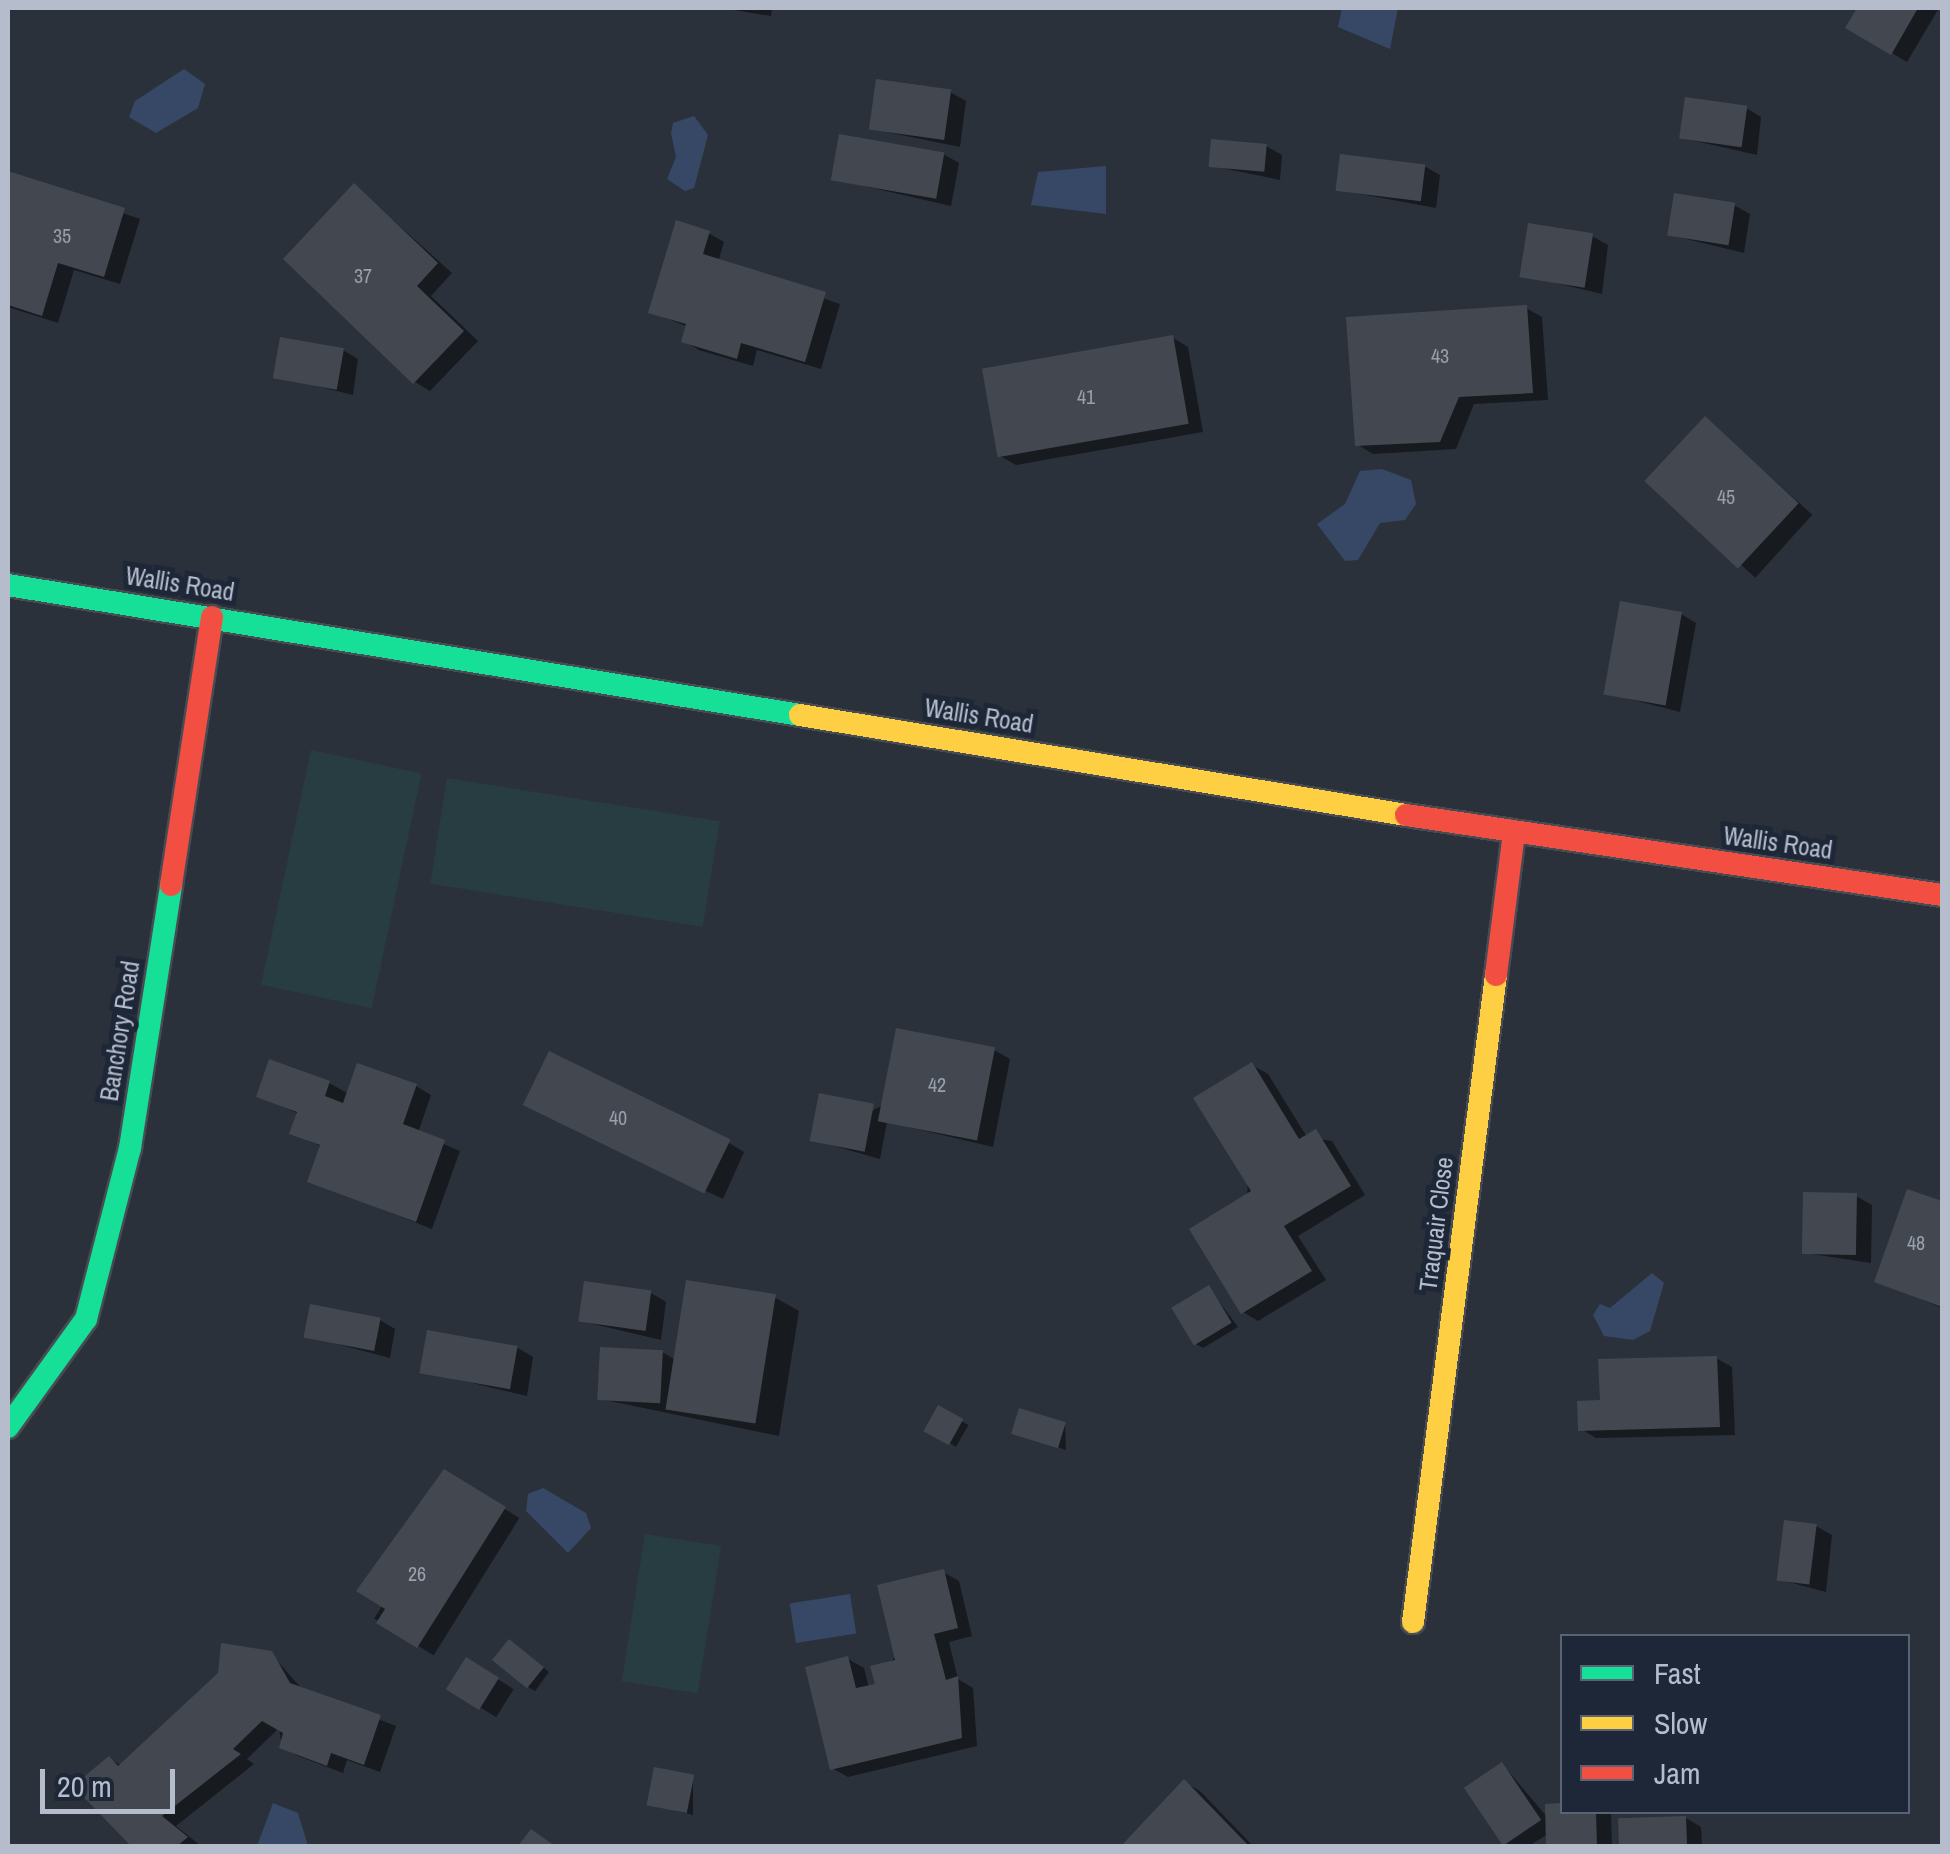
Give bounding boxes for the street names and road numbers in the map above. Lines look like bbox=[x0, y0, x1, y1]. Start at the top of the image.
street label: Wallis Road bbox=[123, 561, 237, 607]
street label: Wallis Road bbox=[922, 693, 1036, 739]
street label: Wallis Road bbox=[1722, 821, 1834, 865]
street label: Banchory Road bbox=[94, 959, 146, 1103]
street label: Traquair Close bbox=[1413, 1155, 1459, 1293]

